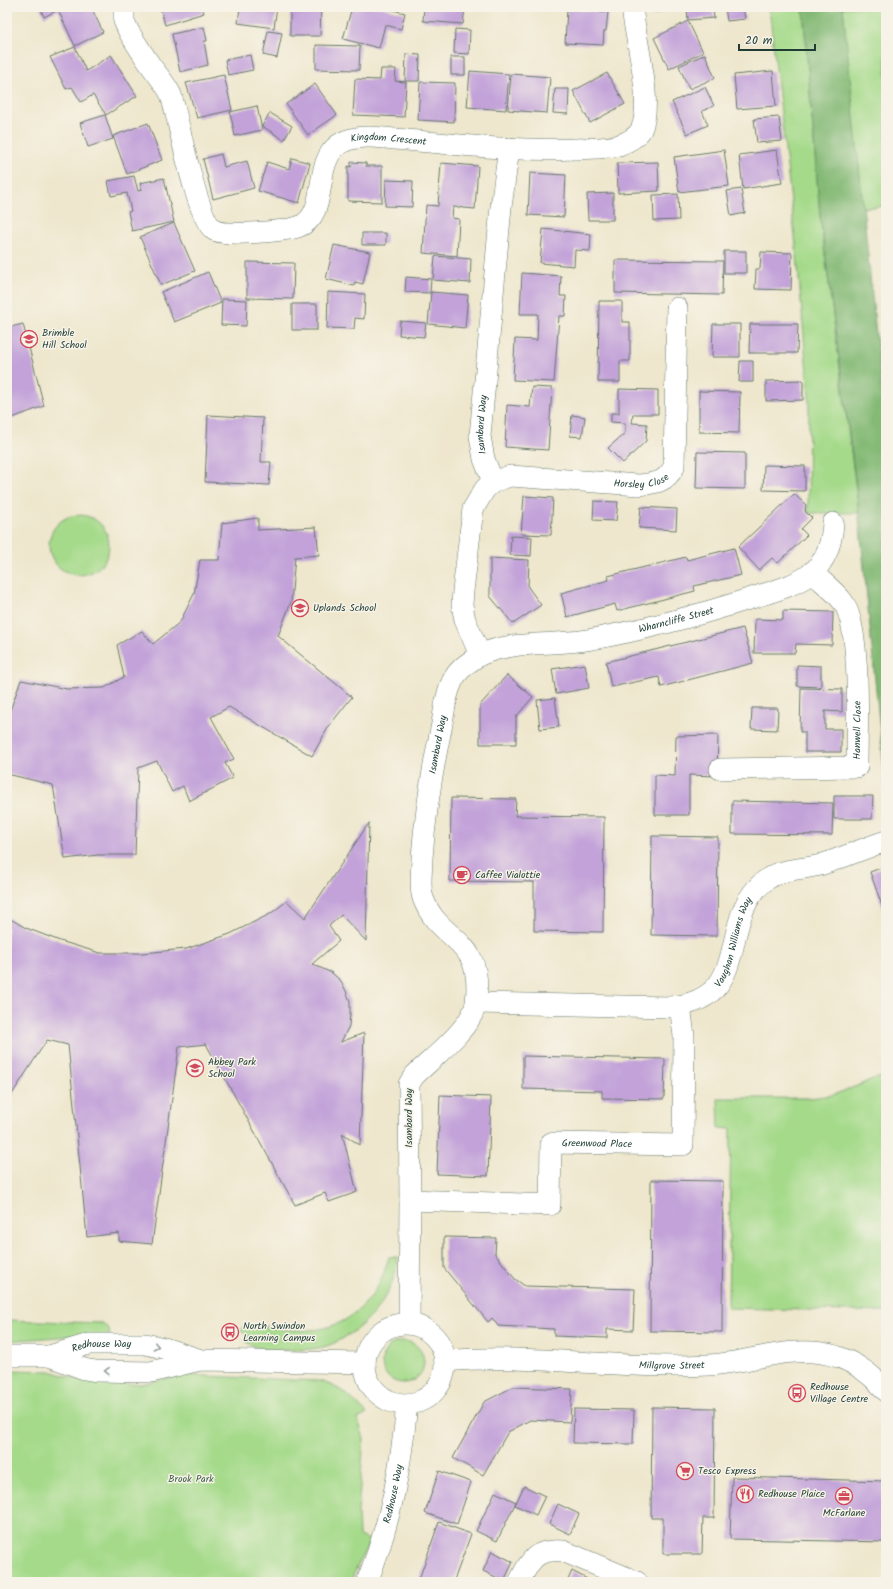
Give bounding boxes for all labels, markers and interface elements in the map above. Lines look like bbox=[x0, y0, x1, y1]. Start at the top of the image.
scale bar bbox=[739, 26, 815, 52]
text: 20 m bbox=[745, 31, 773, 50]
street label: Kingdom Crescent bbox=[349, 129, 427, 150]
place label: Brimble Hill School bbox=[42, 325, 87, 353]
school or university icon: Brimble Hill School bbox=[19, 329, 39, 349]
street label: Isambard Way bbox=[472, 394, 492, 456]
street label: Horsley Close bbox=[613, 469, 673, 493]
school or university icon: Uplands School bbox=[290, 598, 310, 618]
place label: Uplands School bbox=[313, 600, 377, 616]
street label: Wharncliffe Street bbox=[637, 602, 716, 637]
street label: Hanwell Close bbox=[849, 700, 866, 760]
street label: Isambard Way bbox=[425, 714, 451, 775]
cafe icon: Caffee Vialottie bbox=[452, 865, 472, 885]
place label: Caffee Vialottie bbox=[475, 867, 541, 883]
street label: Vaughan Williams Way bbox=[711, 894, 757, 991]
place label: Abbey Park School bbox=[208, 1054, 256, 1082]
school or university icon: Abbey Park School bbox=[185, 1058, 205, 1078]
street label: Isambard Way bbox=[401, 1088, 417, 1148]
street label: Greenwood Place bbox=[562, 1135, 633, 1152]
place label: North Swindon Learning Campus bbox=[243, 1318, 316, 1346]
bus stop icon: North Swindon Learning Campus bbox=[220, 1322, 240, 1342]
street label: Redhouse Way bbox=[70, 1336, 132, 1357]
one-way arrow bbox=[152, 1341, 159, 1350]
street label: Millgrove Street bbox=[639, 1357, 705, 1374]
one-way arrow bbox=[104, 1367, 110, 1376]
place label: Redhouse Village Centre bbox=[810, 1379, 869, 1407]
bus stop icon: Redhouse Village Centre bbox=[787, 1383, 807, 1403]
supermarket icon: Tesco Express bbox=[675, 1461, 695, 1481]
street label: Redhouse Way bbox=[379, 1463, 407, 1525]
place label: Tesco Express bbox=[698, 1463, 757, 1479]
park label: Brook Park bbox=[168, 1471, 214, 1487]
restaurant icon: Redhouse Plaice bbox=[735, 1484, 755, 1504]
place label: Redhouse Plaice bbox=[758, 1486, 825, 1502]
office icon: McFarlane bbox=[834, 1486, 854, 1506]
place label: McFarlane bbox=[823, 1505, 866, 1521]

